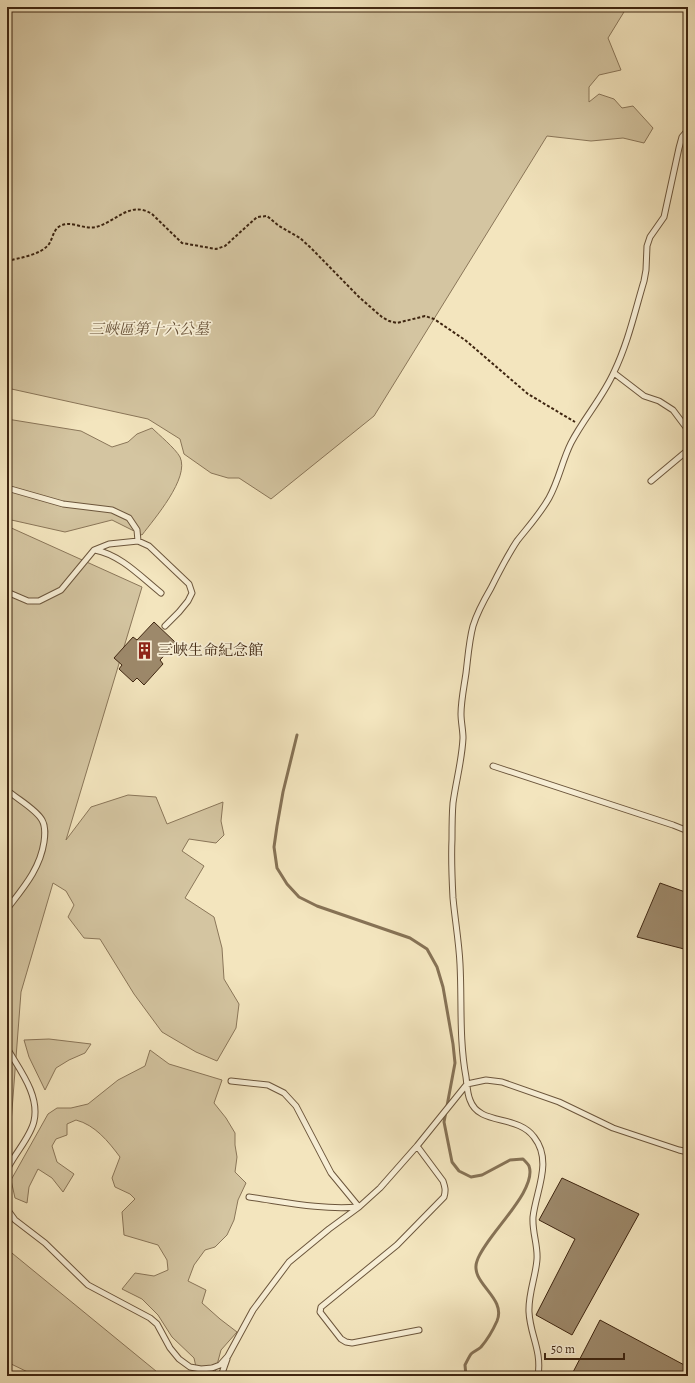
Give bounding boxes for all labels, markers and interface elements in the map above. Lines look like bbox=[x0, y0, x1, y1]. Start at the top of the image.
park label: 三峽區第十六公墓 bbox=[89, 319, 212, 339]
building icon: 三峽生命紀念館 bbox=[135, 640, 155, 660]
place label: 三峽生命紀念館 bbox=[158, 640, 263, 660]
scale bar bbox=[545, 1335, 624, 1361]
text: 50 m bbox=[551, 1341, 575, 1357]

